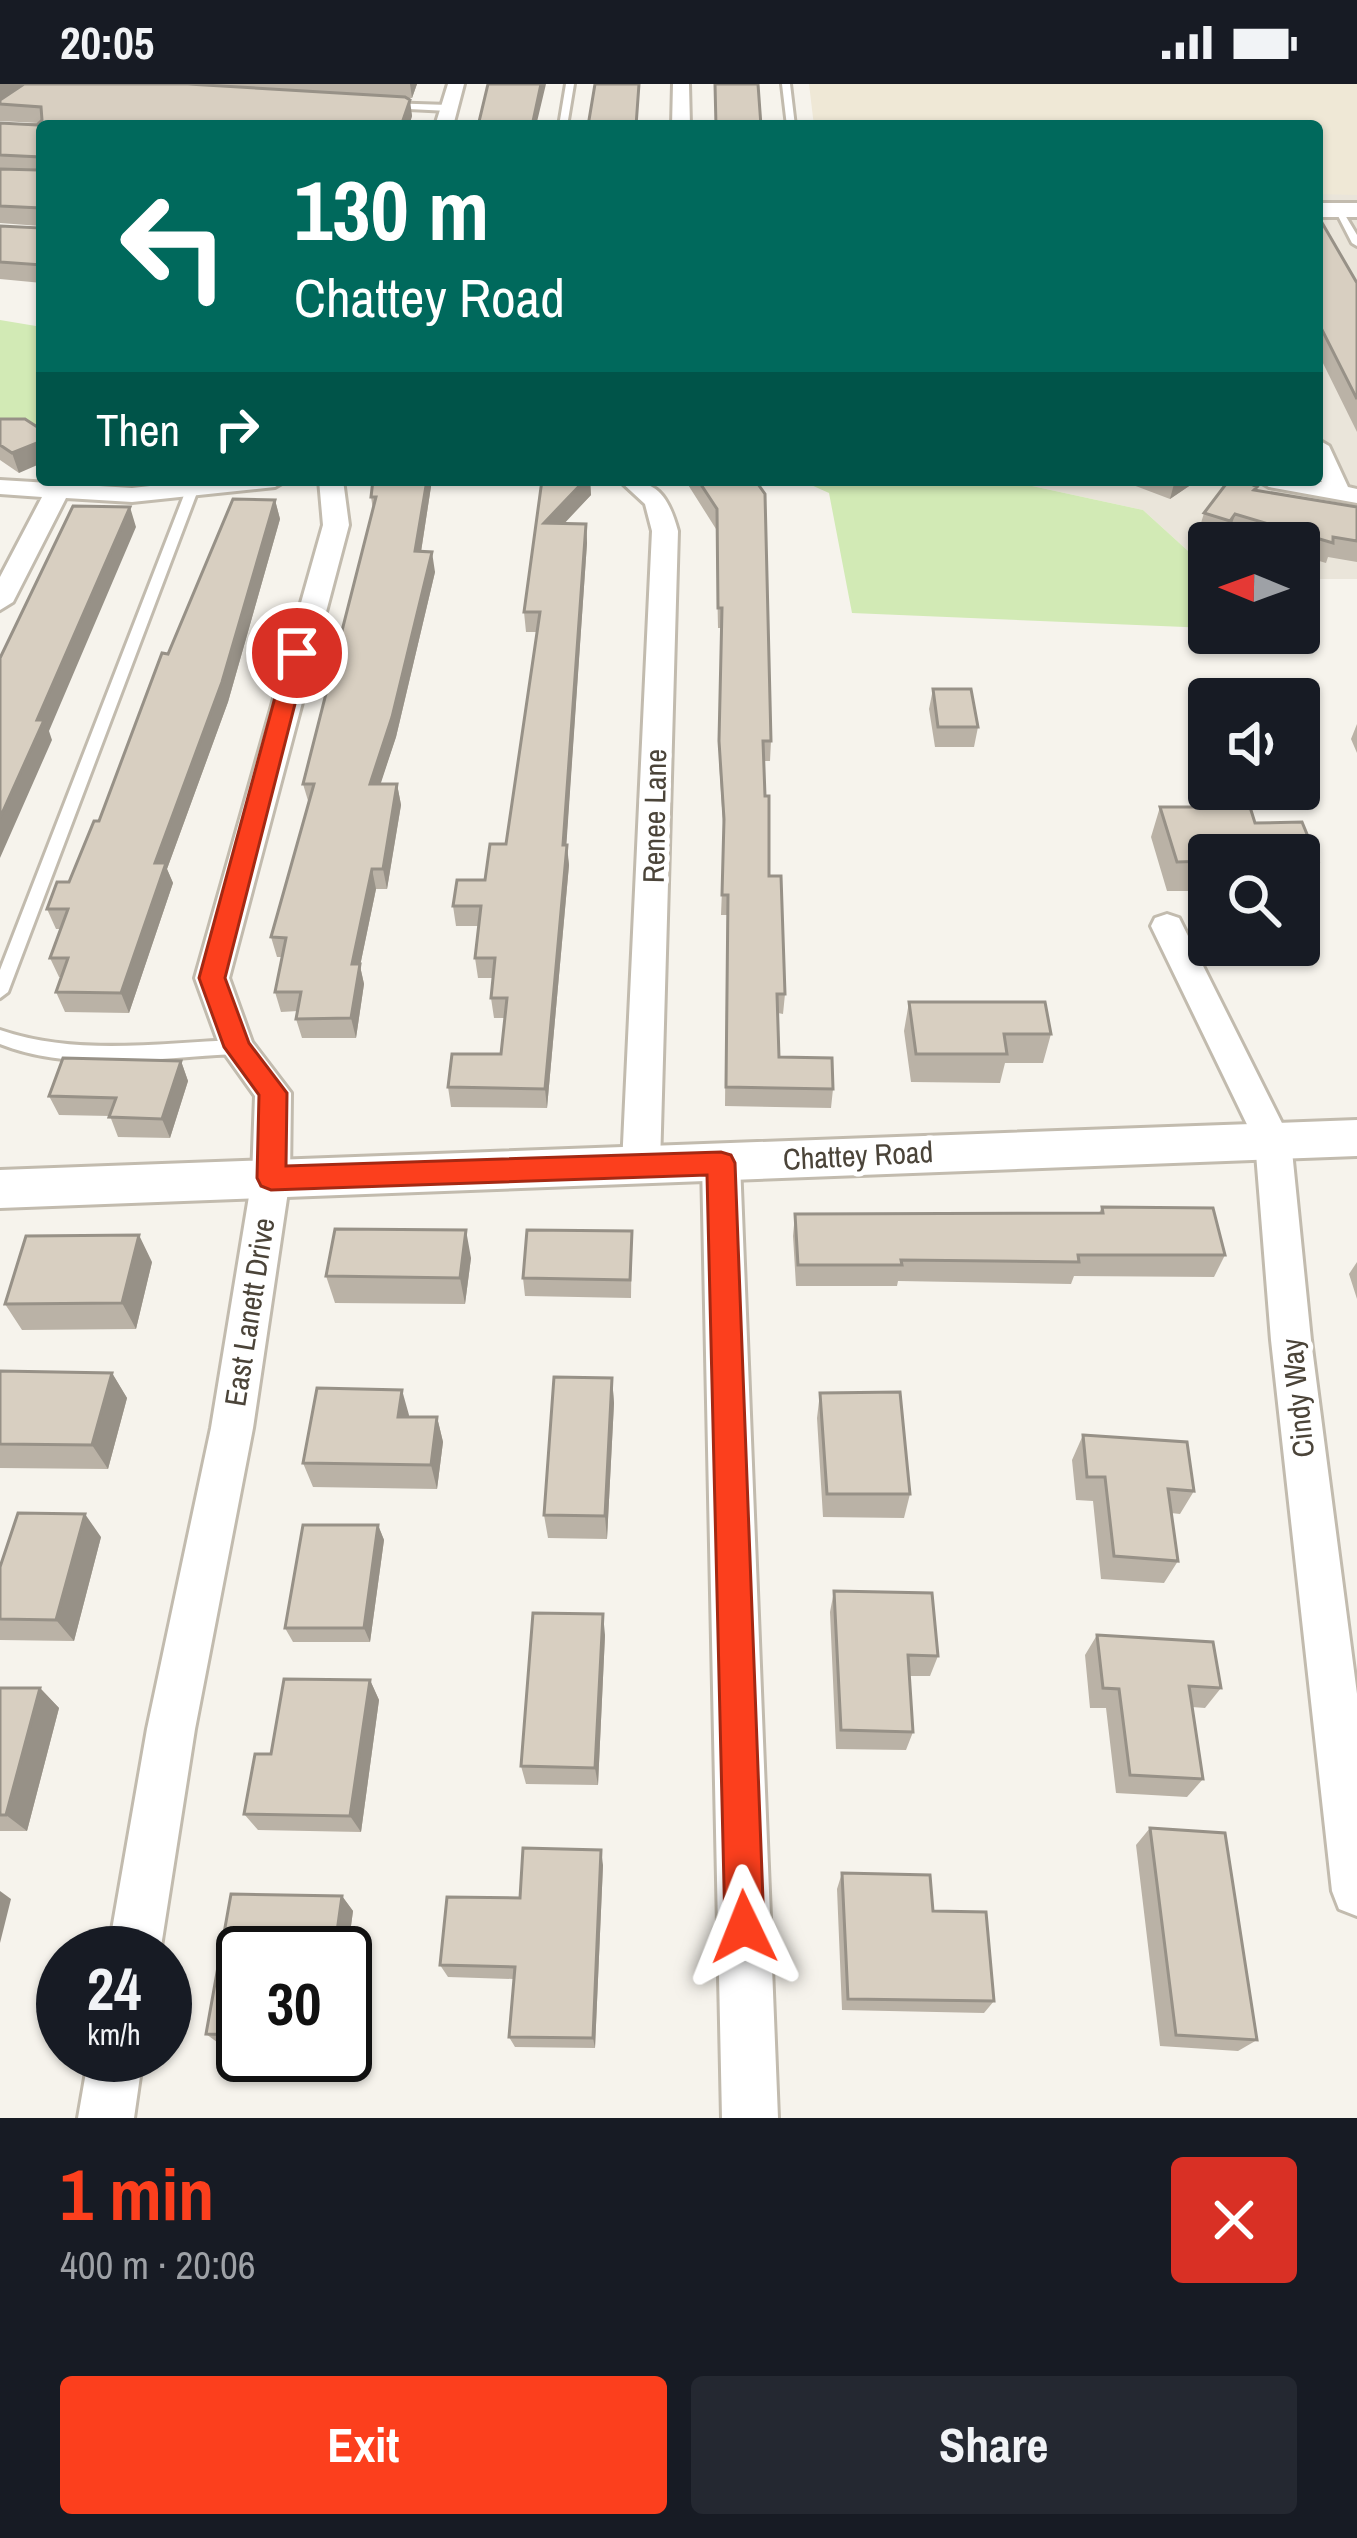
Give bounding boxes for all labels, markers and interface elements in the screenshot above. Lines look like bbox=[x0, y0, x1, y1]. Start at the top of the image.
text: 20:05 bbox=[60, 12, 154, 73]
text: 130 m bbox=[294, 153, 489, 266]
icon: left bbox=[96, 168, 252, 324]
text: Chattey Road bbox=[294, 261, 565, 334]
icon: right bbox=[204, 396, 270, 462]
text: Then bbox=[96, 399, 180, 460]
north arrow bbox=[1188, 522, 1320, 654]
map controls bbox=[1188, 522, 1320, 966]
pin bbox=[246, 602, 348, 704]
icon: arrive bbox=[264, 620, 330, 686]
button: sound bbox=[1188, 678, 1320, 810]
street label: Renee Lane bbox=[633, 749, 675, 883]
button: search bbox=[1188, 834, 1320, 966]
street label: Chattey Road bbox=[782, 1131, 934, 1179]
street label: East Lanett Drive bbox=[214, 1215, 284, 1409]
street label: Cindy Way bbox=[1271, 1336, 1323, 1460]
position arrow bbox=[681, 1864, 807, 1990]
speed limit sign: 30 bbox=[216, 1926, 372, 2082]
text: 24 bbox=[87, 1948, 141, 2029]
text: km/h bbox=[87, 2014, 141, 2054]
text: 1 min bbox=[60, 2145, 214, 2242]
button: close bbox=[1171, 2157, 1297, 2283]
text: 400 m · 20:06 bbox=[60, 2239, 256, 2291]
button: Exit bbox=[60, 2376, 667, 2514]
button: Share bbox=[691, 2376, 1297, 2514]

